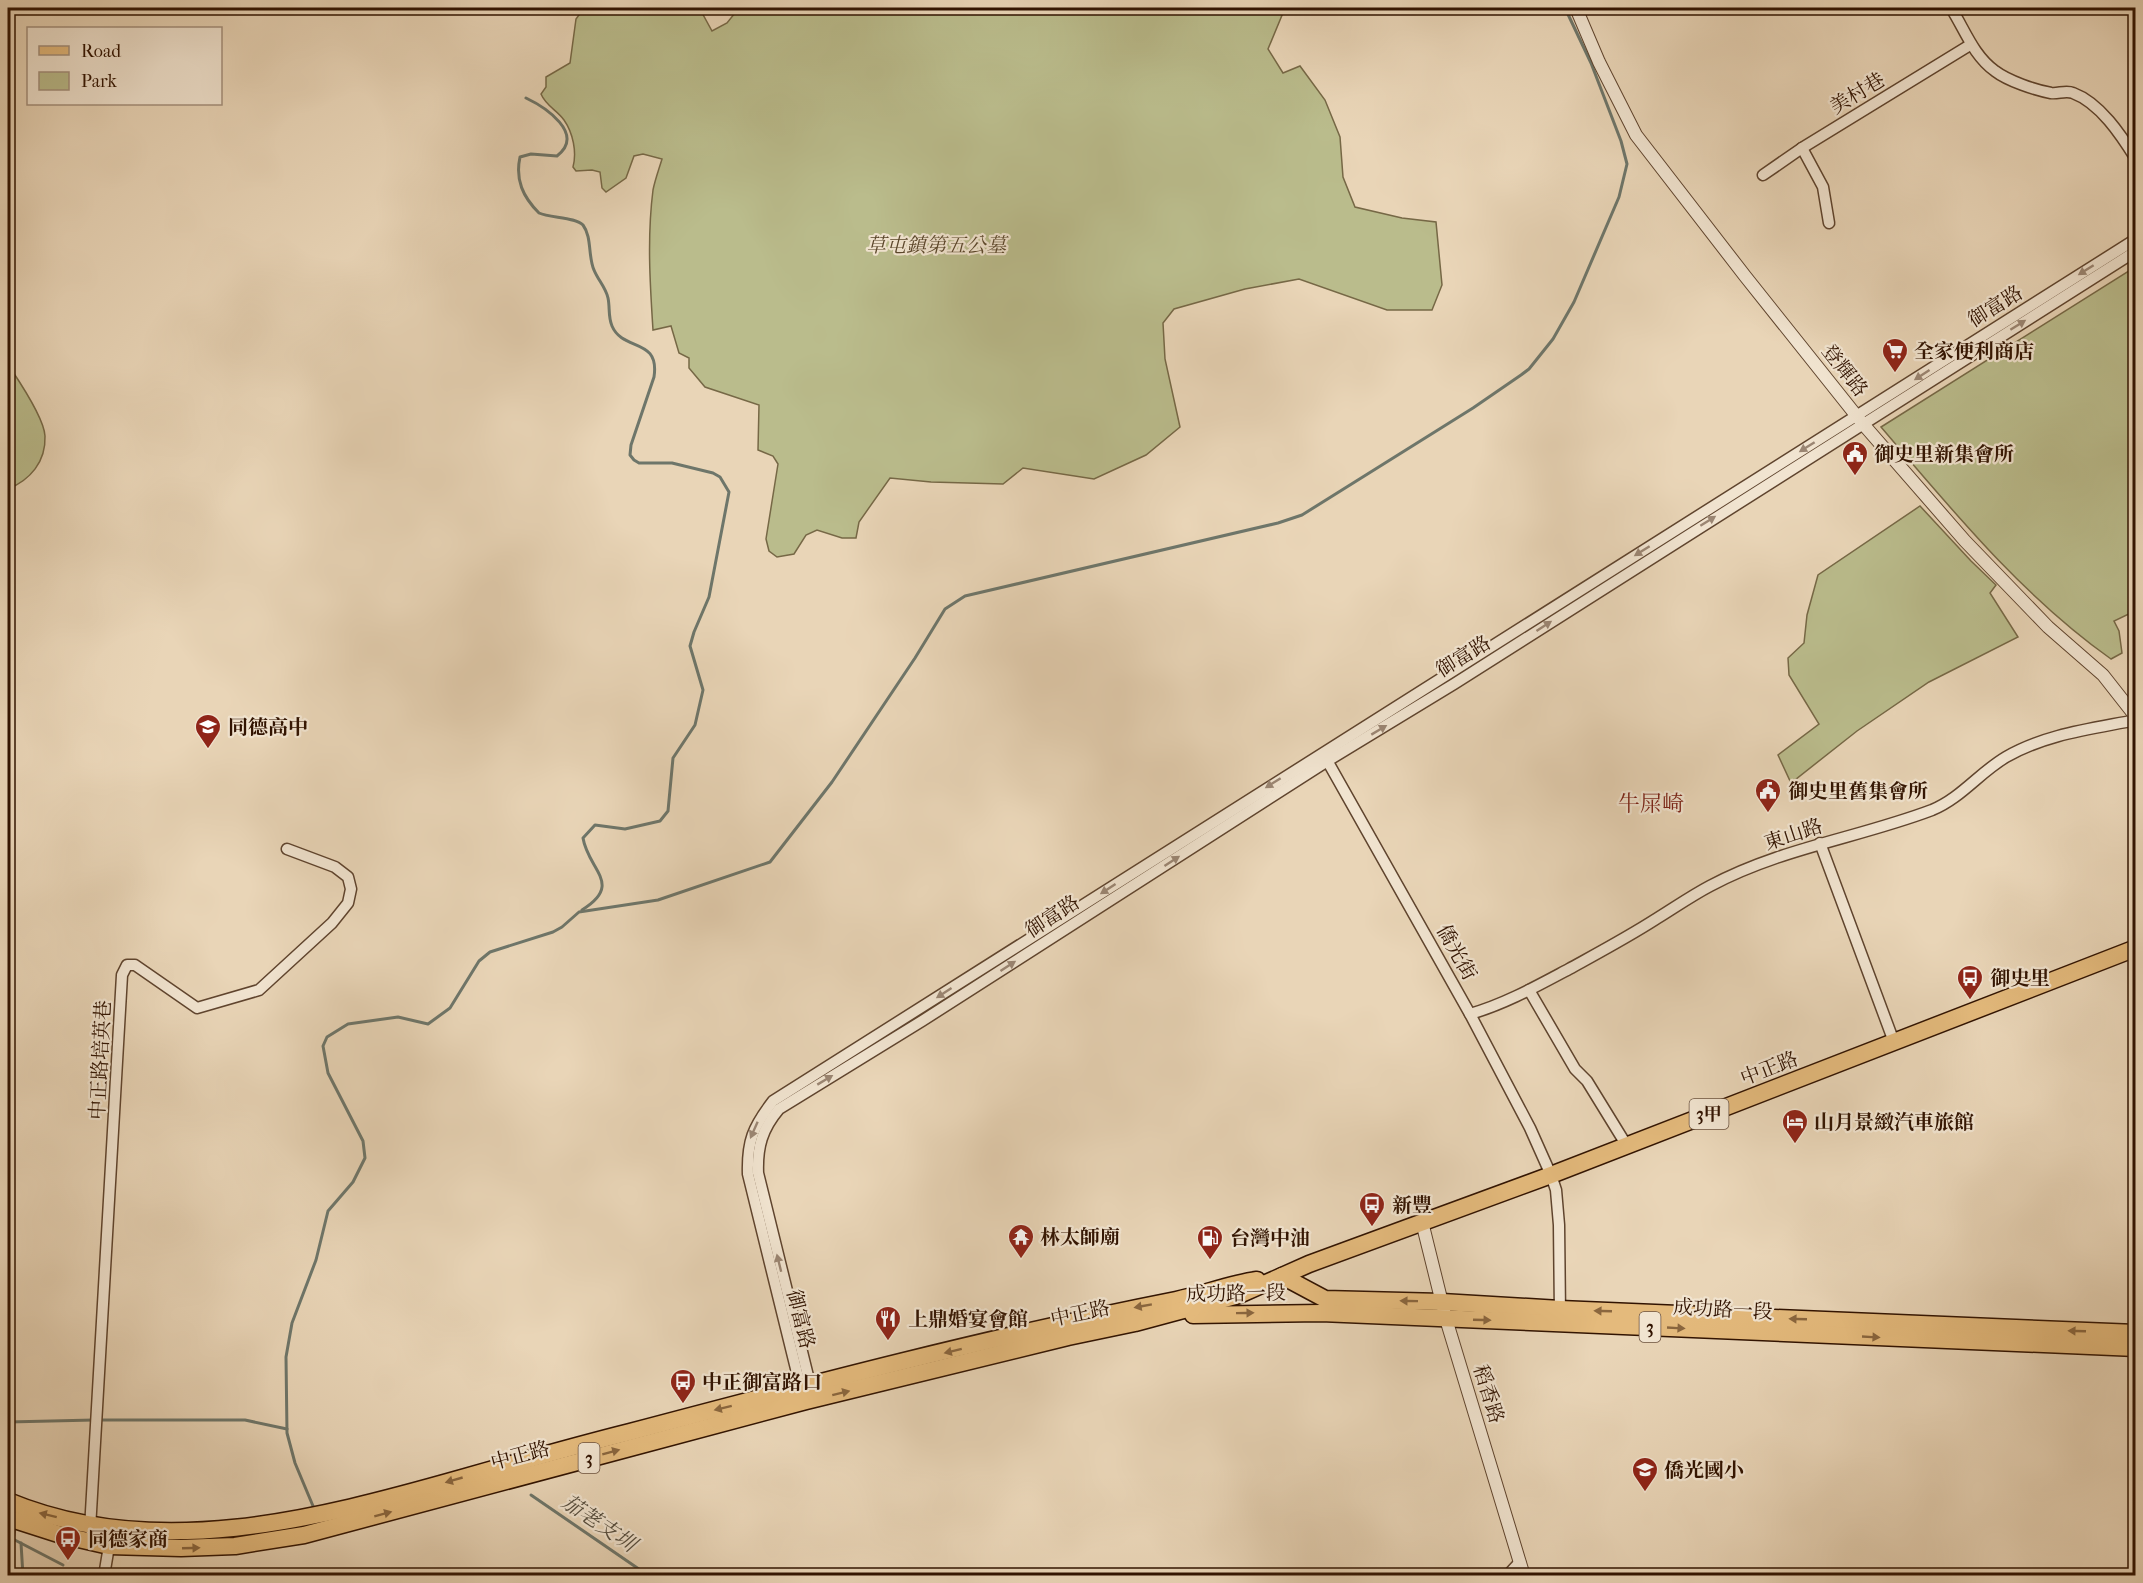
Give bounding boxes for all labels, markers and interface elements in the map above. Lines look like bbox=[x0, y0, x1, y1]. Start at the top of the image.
legend bbox=[27, 27, 222, 105]
text: Road bbox=[81, 41, 121, 62]
street label: 美村巷 bbox=[1826, 68, 1889, 119]
text: Park bbox=[81, 71, 118, 92]
park label: 草屯鎮第五公墓 bbox=[866, 234, 1009, 257]
one-way arrow bbox=[2078, 264, 2094, 275]
street label: 御富路 bbox=[1964, 281, 2027, 332]
one-way arrow bbox=[2010, 320, 2027, 331]
supermarket icon: 全家便利商店 bbox=[1880, 336, 1910, 374]
street label: 登輝路 bbox=[1817, 340, 1872, 401]
place label: 全家便利商店 bbox=[1914, 340, 2034, 363]
one-way arrow bbox=[1913, 369, 1930, 380]
public building icon: 御史里新集會所 bbox=[1840, 439, 1870, 477]
one-way arrow bbox=[1799, 442, 1815, 453]
place label: 御史里新集會所 bbox=[1874, 443, 2014, 466]
one-way arrow bbox=[1700, 516, 1716, 527]
one-way arrow bbox=[1634, 545, 1650, 557]
one-way arrow bbox=[1536, 621, 1552, 632]
street label: 御富路 bbox=[1432, 631, 1495, 682]
school or university icon: 同德高中 bbox=[193, 712, 223, 750]
place label: 同德高中 bbox=[228, 716, 308, 739]
one-way arrow bbox=[1371, 724, 1387, 735]
public building icon: 御史里舊集會所 bbox=[1753, 776, 1783, 814]
one-way arrow bbox=[1264, 778, 1281, 789]
place label: 御史里舊集會所 bbox=[1788, 780, 1928, 803]
district label: 牛屎崎 bbox=[1618, 791, 1684, 817]
street label: 東山路 bbox=[1761, 814, 1825, 855]
one-way arrow bbox=[1164, 855, 1180, 866]
one-way arrow bbox=[1100, 883, 1117, 894]
street label: 御富路 bbox=[1021, 890, 1084, 942]
street label: 僑光街 bbox=[1432, 920, 1481, 984]
one-way arrow bbox=[1000, 960, 1016, 971]
bus stop icon: 御史里 bbox=[1955, 963, 1985, 1001]
place label: 御史里 bbox=[1990, 967, 2050, 990]
one-way arrow bbox=[936, 988, 952, 999]
street label: 中正路培英巷 bbox=[86, 1000, 115, 1121]
street label: 中正路 bbox=[1737, 1047, 1801, 1090]
one-way arrow bbox=[817, 1075, 833, 1086]
road number: 3甲 bbox=[1690, 1099, 1728, 1129]
hotel icon: 山月景緻汽車旅館 bbox=[1780, 1107, 1810, 1145]
place label: 山月景緻汽車旅館 bbox=[1814, 1111, 1974, 1134]
one-way arrow bbox=[749, 1121, 759, 1139]
bus stop icon: 新豐 bbox=[1357, 1190, 1387, 1228]
place label: 新豐 bbox=[1392, 1194, 1432, 1217]
temple icon: 林太師廟 bbox=[1006, 1222, 1036, 1260]
fuel station icon: 台灣中油 bbox=[1195, 1223, 1225, 1261]
place label: 林太師廟 bbox=[1040, 1226, 1120, 1249]
place label: 台灣中油 bbox=[1230, 1227, 1310, 1250]
one-way arrow bbox=[773, 1254, 783, 1272]
street label: 成功路一段 bbox=[1186, 1281, 1286, 1306]
street label: 御富路 bbox=[782, 1287, 819, 1351]
street label: 成功路一段 bbox=[1672, 1295, 1774, 1324]
street label: 中正路 bbox=[1048, 1296, 1112, 1331]
one-way arrow bbox=[1399, 1297, 1418, 1306]
one-way arrow bbox=[1133, 1302, 1152, 1311]
restaurant icon: 上鼎婚宴會館 bbox=[873, 1304, 903, 1342]
one-way arrow bbox=[1594, 1307, 1613, 1316]
place label: 上鼎婚宴會館 bbox=[908, 1308, 1028, 1331]
one-way arrow bbox=[1235, 1309, 1254, 1318]
road number: 3 bbox=[1640, 1312, 1660, 1342]
one-way arrow bbox=[1472, 1315, 1491, 1325]
one-way arrow bbox=[1789, 1315, 1808, 1324]
one-way arrow bbox=[1667, 1324, 1686, 1333]
one-way arrow bbox=[2068, 1326, 2087, 1335]
one-way arrow bbox=[1862, 1333, 1881, 1342]
one-way arrow bbox=[944, 1346, 962, 1356]
street label: 稻香路 bbox=[1469, 1362, 1508, 1426]
bus stop icon: 中正御富路口 bbox=[668, 1367, 698, 1405]
place label: 中正御富路口 bbox=[702, 1371, 822, 1394]
one-way arrow bbox=[831, 1387, 850, 1397]
one-way arrow bbox=[714, 1404, 732, 1413]
street label: 中正路 bbox=[488, 1437, 552, 1474]
road number: 3 bbox=[578, 1443, 600, 1473]
one-way arrow bbox=[602, 1447, 620, 1457]
school or university icon: 僑光國小 bbox=[1630, 1455, 1660, 1493]
place label: 僑光國小 bbox=[1664, 1459, 1744, 1482]
one-way arrow bbox=[445, 1476, 463, 1485]
water label: 茄荖支圳 bbox=[557, 1490, 643, 1558]
one-way arrow bbox=[374, 1509, 392, 1518]
one-way arrow bbox=[39, 1510, 58, 1520]
bus stop icon: 同德家商 bbox=[53, 1524, 83, 1562]
place label: 同德家商 bbox=[88, 1528, 168, 1551]
one-way arrow bbox=[182, 1543, 201, 1552]

